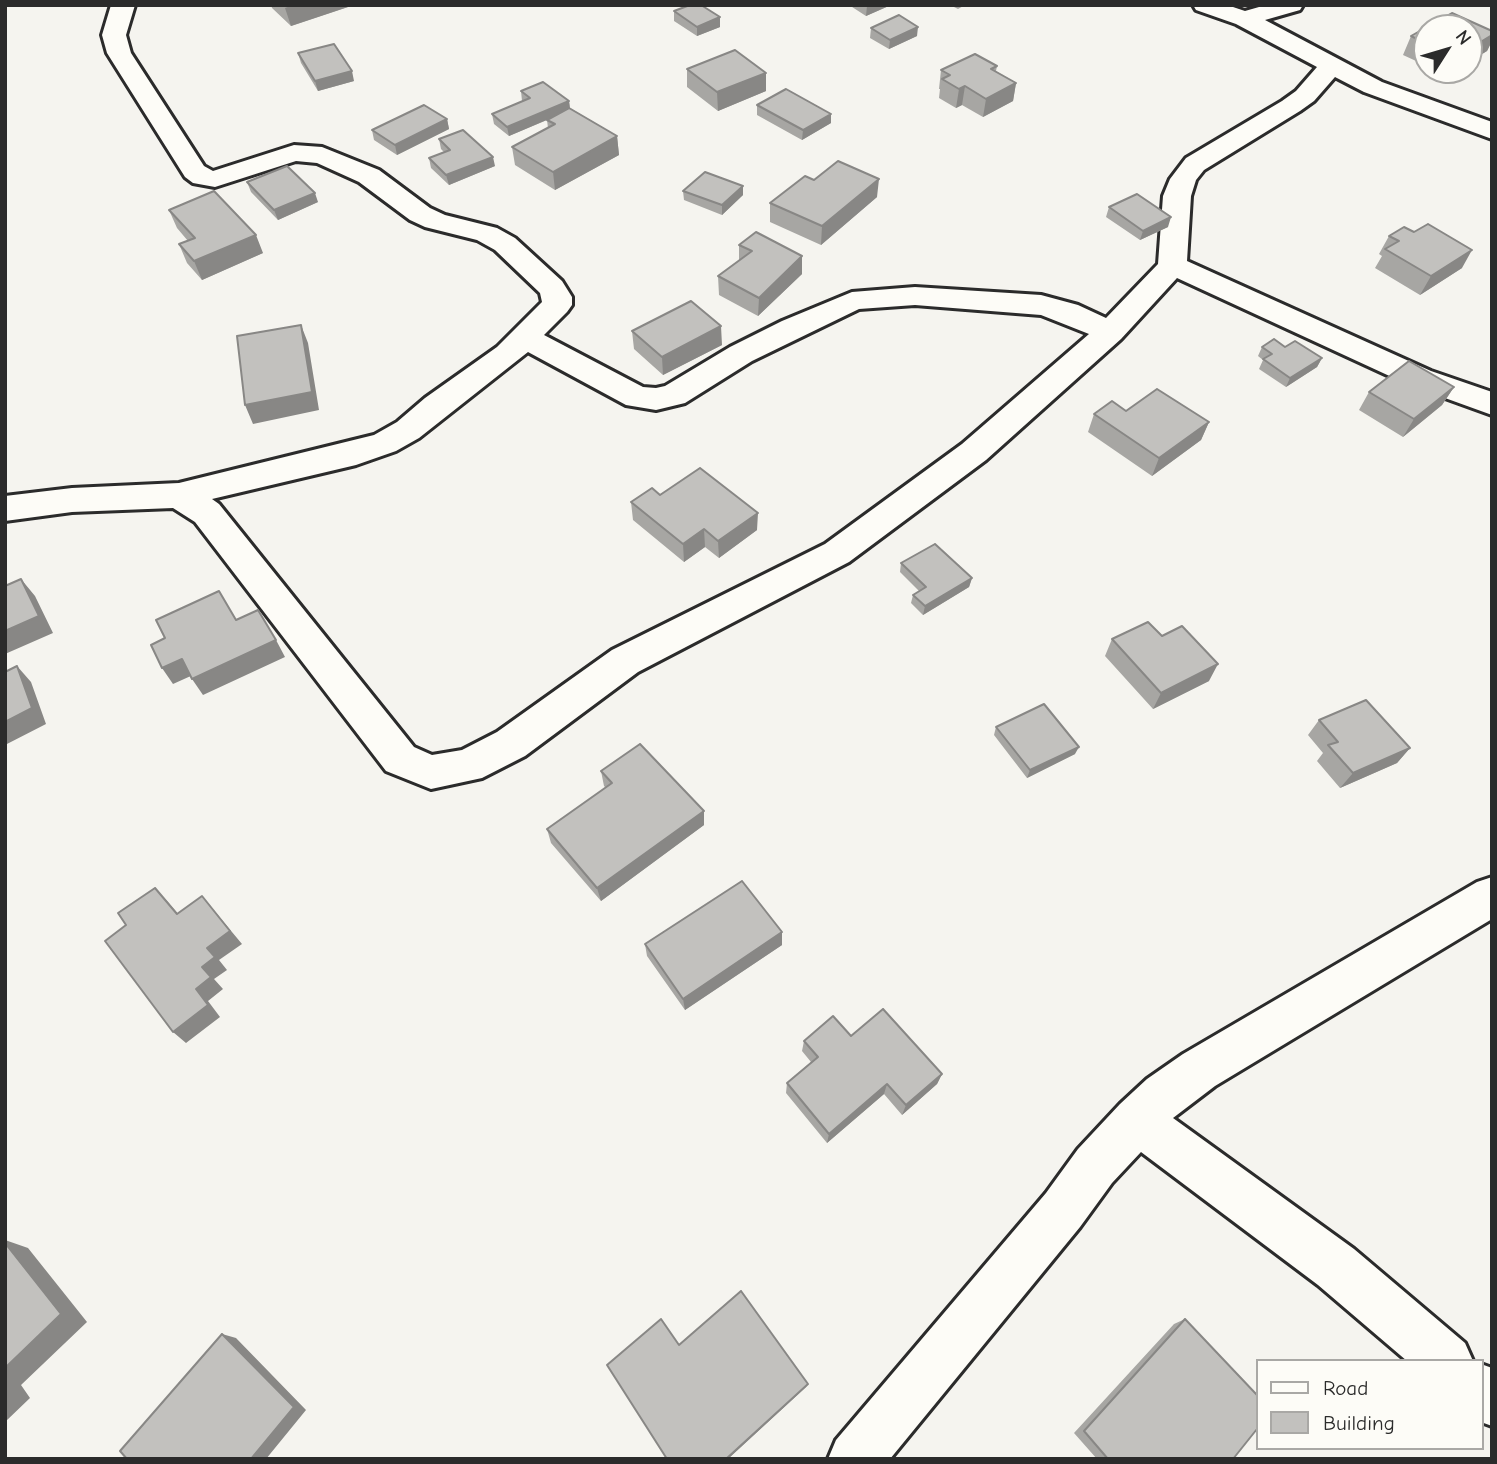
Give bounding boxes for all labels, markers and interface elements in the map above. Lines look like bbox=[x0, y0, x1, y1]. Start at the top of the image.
north arrow bbox=[1413, 14, 1483, 84]
text: N bbox=[1451, 26, 1476, 49]
legend bbox=[1256, 1359, 1483, 1450]
text: Road bbox=[1323, 1376, 1368, 1400]
text: Building bbox=[1323, 1411, 1395, 1435]

